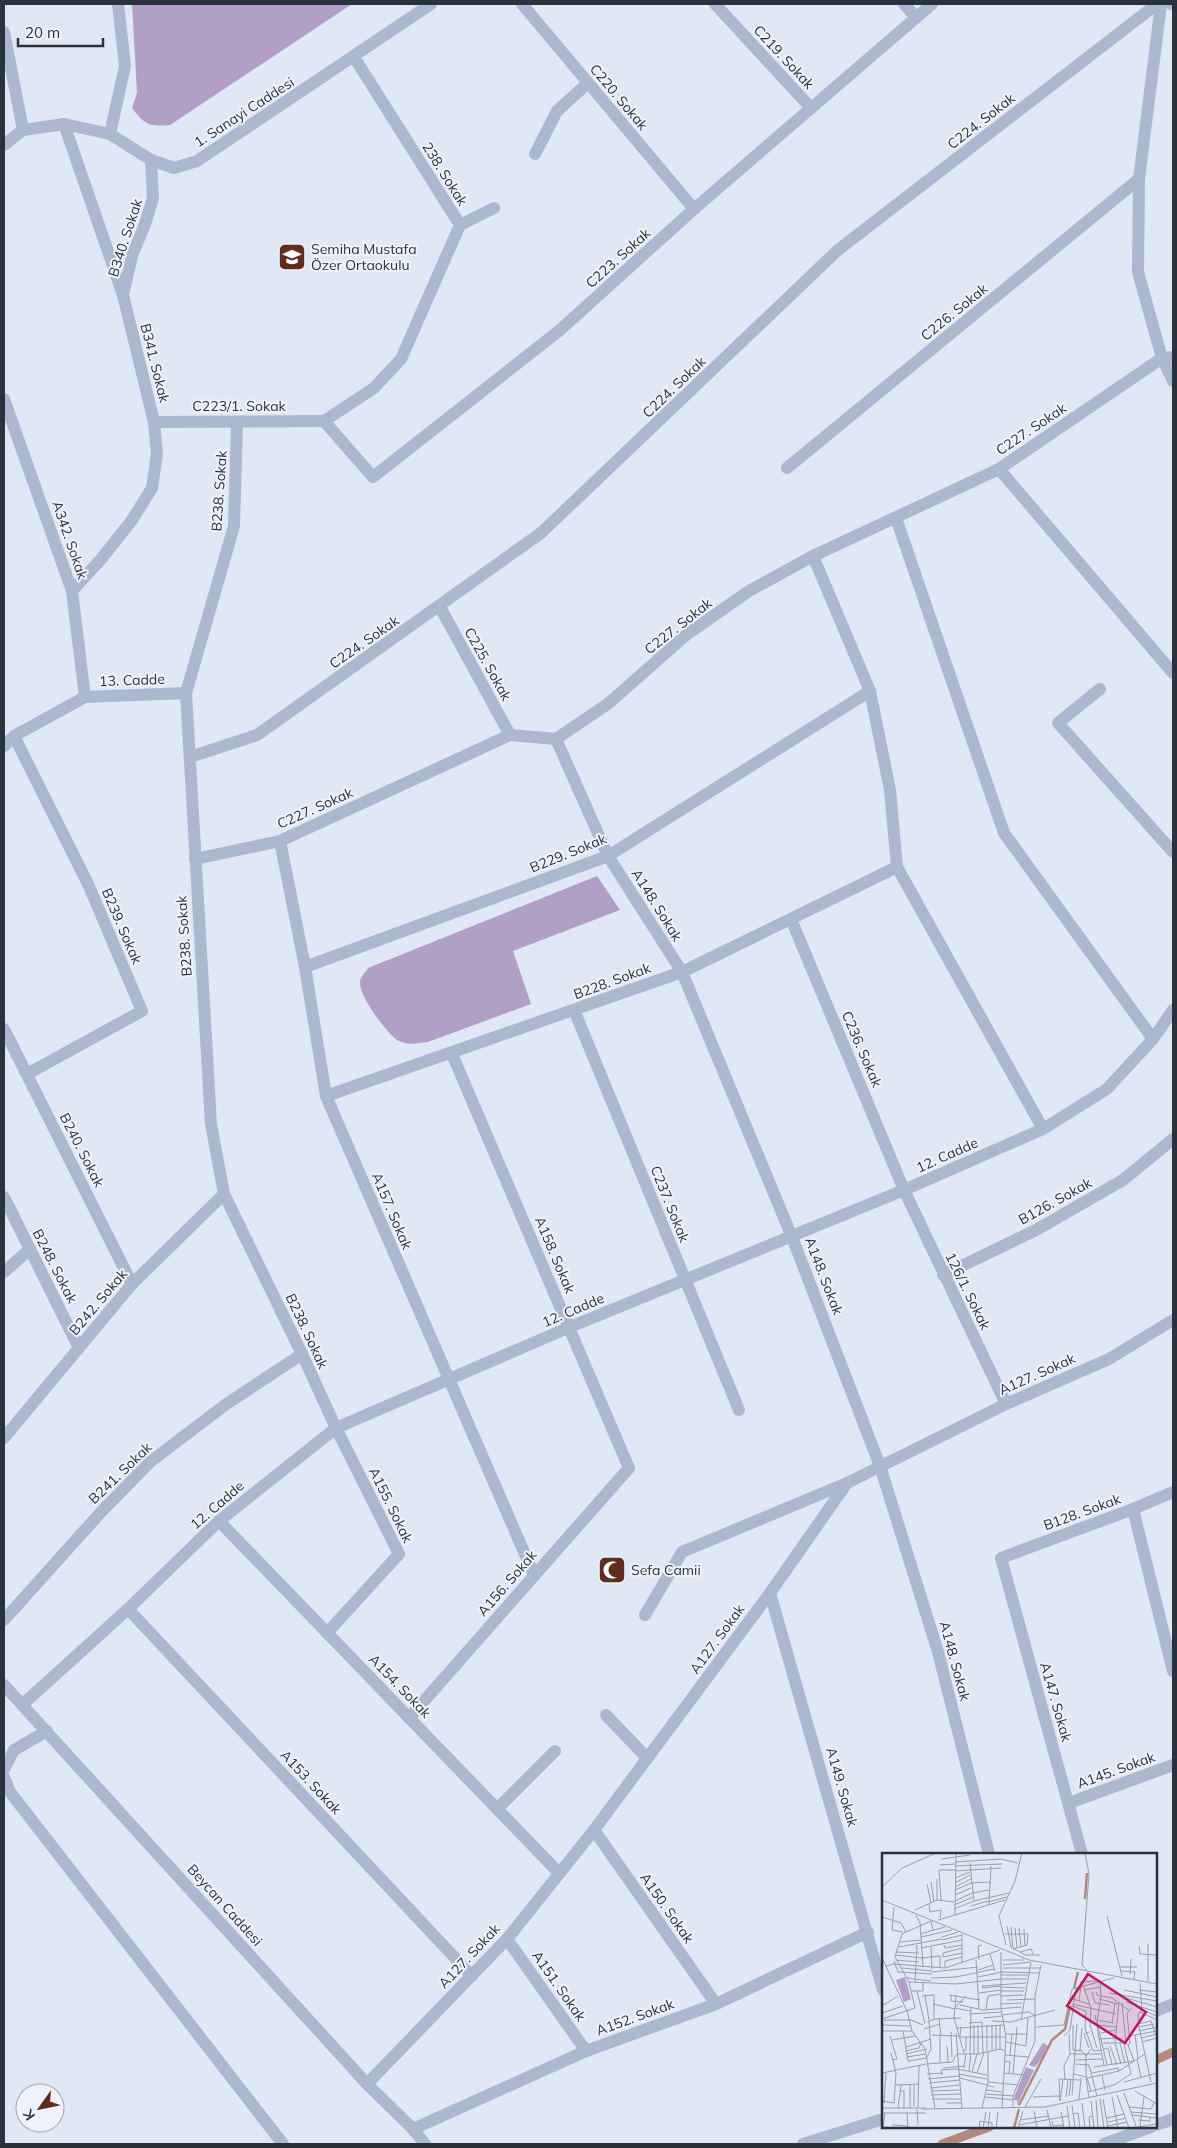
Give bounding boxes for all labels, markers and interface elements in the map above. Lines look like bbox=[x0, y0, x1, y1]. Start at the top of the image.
scale bar bbox=[18, 15, 102, 47]
street label: C219. Sokak bbox=[750, 21, 819, 93]
text: 20 m bbox=[25, 23, 60, 42]
street label: C220. Sokak bbox=[586, 60, 652, 134]
street label: 1. Sanayi Caddesi bbox=[191, 73, 297, 151]
street label: C224. Sokak bbox=[944, 88, 1019, 153]
street label: 238. Sokak bbox=[418, 139, 472, 210]
street label: B340. Sokak bbox=[104, 196, 146, 279]
street label: C223. Sokak bbox=[582, 224, 655, 292]
place label: Semiha Mustafa Özer Ortaokulu bbox=[311, 240, 417, 274]
school or university icon: Semiha Mustafa Özer Ortaokulu bbox=[277, 242, 307, 272]
street label: C226. Sokak bbox=[917, 279, 992, 345]
street label: B341. Sokak bbox=[136, 322, 174, 405]
street label: C224. Sokak bbox=[639, 352, 710, 422]
street label: C223/1. Sokak bbox=[192, 397, 287, 415]
street label: C227. Sokak bbox=[992, 398, 1070, 459]
street label: B238. Sokak bbox=[207, 449, 231, 532]
street label: A342. Sokak bbox=[48, 498, 92, 582]
street label: C227. Sokak bbox=[641, 593, 716, 658]
street label: C224. Sokak bbox=[326, 611, 403, 673]
street label: C225. Sokak bbox=[460, 624, 516, 705]
street label: 13. Cadde bbox=[99, 670, 165, 690]
street label: C227. Sokak bbox=[274, 783, 356, 833]
street label: B229. Sokak bbox=[527, 829, 610, 877]
street label: A148. Sokak bbox=[628, 866, 687, 945]
street label: B239. Sokak bbox=[98, 885, 146, 968]
street label: B238. Sokak bbox=[172, 894, 196, 977]
street label: B228. Sokak bbox=[571, 958, 654, 1003]
street label: C236. Sokak bbox=[838, 1008, 886, 1091]
street label: B240. Sokak bbox=[56, 1110, 109, 1191]
street label: 12. Cadde bbox=[913, 1133, 981, 1177]
street label: C237. Sokak bbox=[646, 1163, 694, 1246]
street label: A157. Sokak bbox=[368, 1170, 417, 1253]
street label: B126. Sokak bbox=[1015, 1173, 1095, 1229]
street label: A158. Sokak bbox=[531, 1214, 580, 1297]
street label: B248. Sokak bbox=[29, 1226, 82, 1307]
street label: A148. Sokak bbox=[801, 1235, 847, 1318]
street label: 126/1. Sokak bbox=[942, 1249, 995, 1333]
street label: B242. Sokak bbox=[65, 1265, 131, 1339]
street label: 12. Cadde bbox=[539, 1289, 607, 1331]
street label: B238. Sokak bbox=[282, 1290, 333, 1372]
street label: A127. Sokak bbox=[996, 1349, 1079, 1399]
street label: B241. Sokak bbox=[85, 1438, 156, 1508]
street label: A155. Sokak bbox=[365, 1464, 417, 1546]
street label: 12. Cadde bbox=[186, 1477, 248, 1533]
street label: B128. Sokak bbox=[1041, 1489, 1124, 1534]
street label: A156. Sokak bbox=[473, 1546, 541, 1620]
mosque icon: Sefa Camii bbox=[597, 1555, 627, 1585]
place label: Sefa Camii bbox=[631, 1561, 701, 1579]
street label: A127. Sokak bbox=[686, 1600, 749, 1677]
street label: A148. Sokak bbox=[936, 1619, 974, 1704]
street label: A154. Sokak bbox=[365, 1650, 435, 1722]
street label: A147. Sokak bbox=[1036, 1660, 1076, 1745]
street label: A149. Sokak bbox=[822, 1745, 862, 1830]
street label: A153. Sokak bbox=[277, 1746, 346, 1819]
street label: A145. Sokak bbox=[1074, 1747, 1158, 1792]
inset map bbox=[882, 1853, 1157, 2128]
street label: Beycan Caddesi bbox=[184, 1860, 266, 1950]
street label: A150. Sokak bbox=[636, 1869, 698, 1947]
street label: A127. Sokak bbox=[435, 1919, 504, 1992]
street label: A151. Sokak bbox=[528, 1947, 590, 2025]
street label: A152. Sokak bbox=[593, 1994, 677, 2039]
north arrow bbox=[15, 2083, 65, 2133]
text: K bbox=[19, 2106, 39, 2124]

